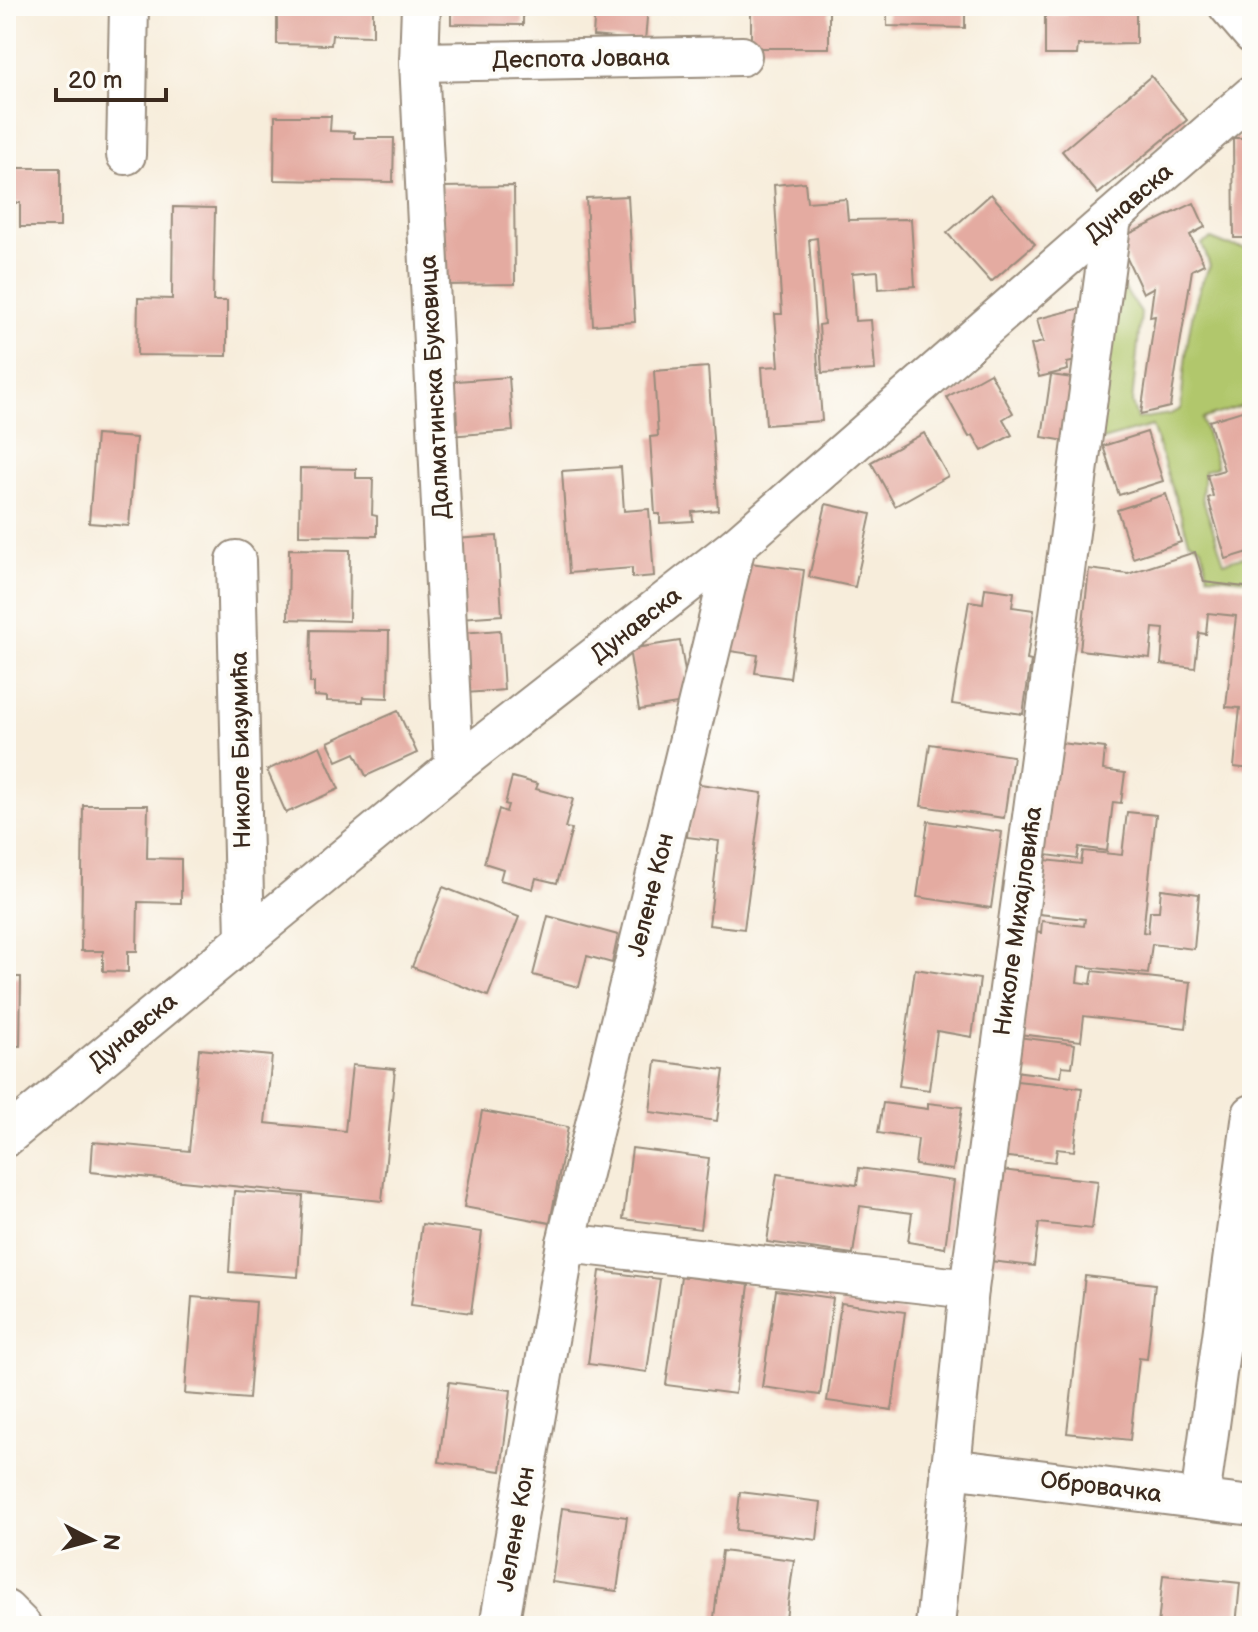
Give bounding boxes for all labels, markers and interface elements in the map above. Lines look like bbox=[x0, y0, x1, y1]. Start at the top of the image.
street label: Деспота Јована bbox=[492, 43, 670, 75]
scale bar bbox=[56, 52, 166, 102]
text: 20 m bbox=[68, 66, 123, 95]
street label: Дунавска bbox=[1079, 157, 1179, 249]
street label: Далматинска Буковица bbox=[414, 254, 456, 520]
street label: Дунавска bbox=[585, 581, 687, 669]
street label: Николе Бизумића bbox=[225, 651, 257, 849]
street label: Николе Михајловића bbox=[988, 804, 1048, 1038]
street label: Јелене Кон bbox=[622, 830, 680, 960]
street label: Дунавска bbox=[83, 987, 183, 1077]
street label: Јелене Кон bbox=[491, 1464, 541, 1594]
street label: Обровачка bbox=[1039, 1465, 1163, 1509]
north arrow bbox=[52, 1500, 132, 1580]
text: N bbox=[96, 1532, 125, 1552]

